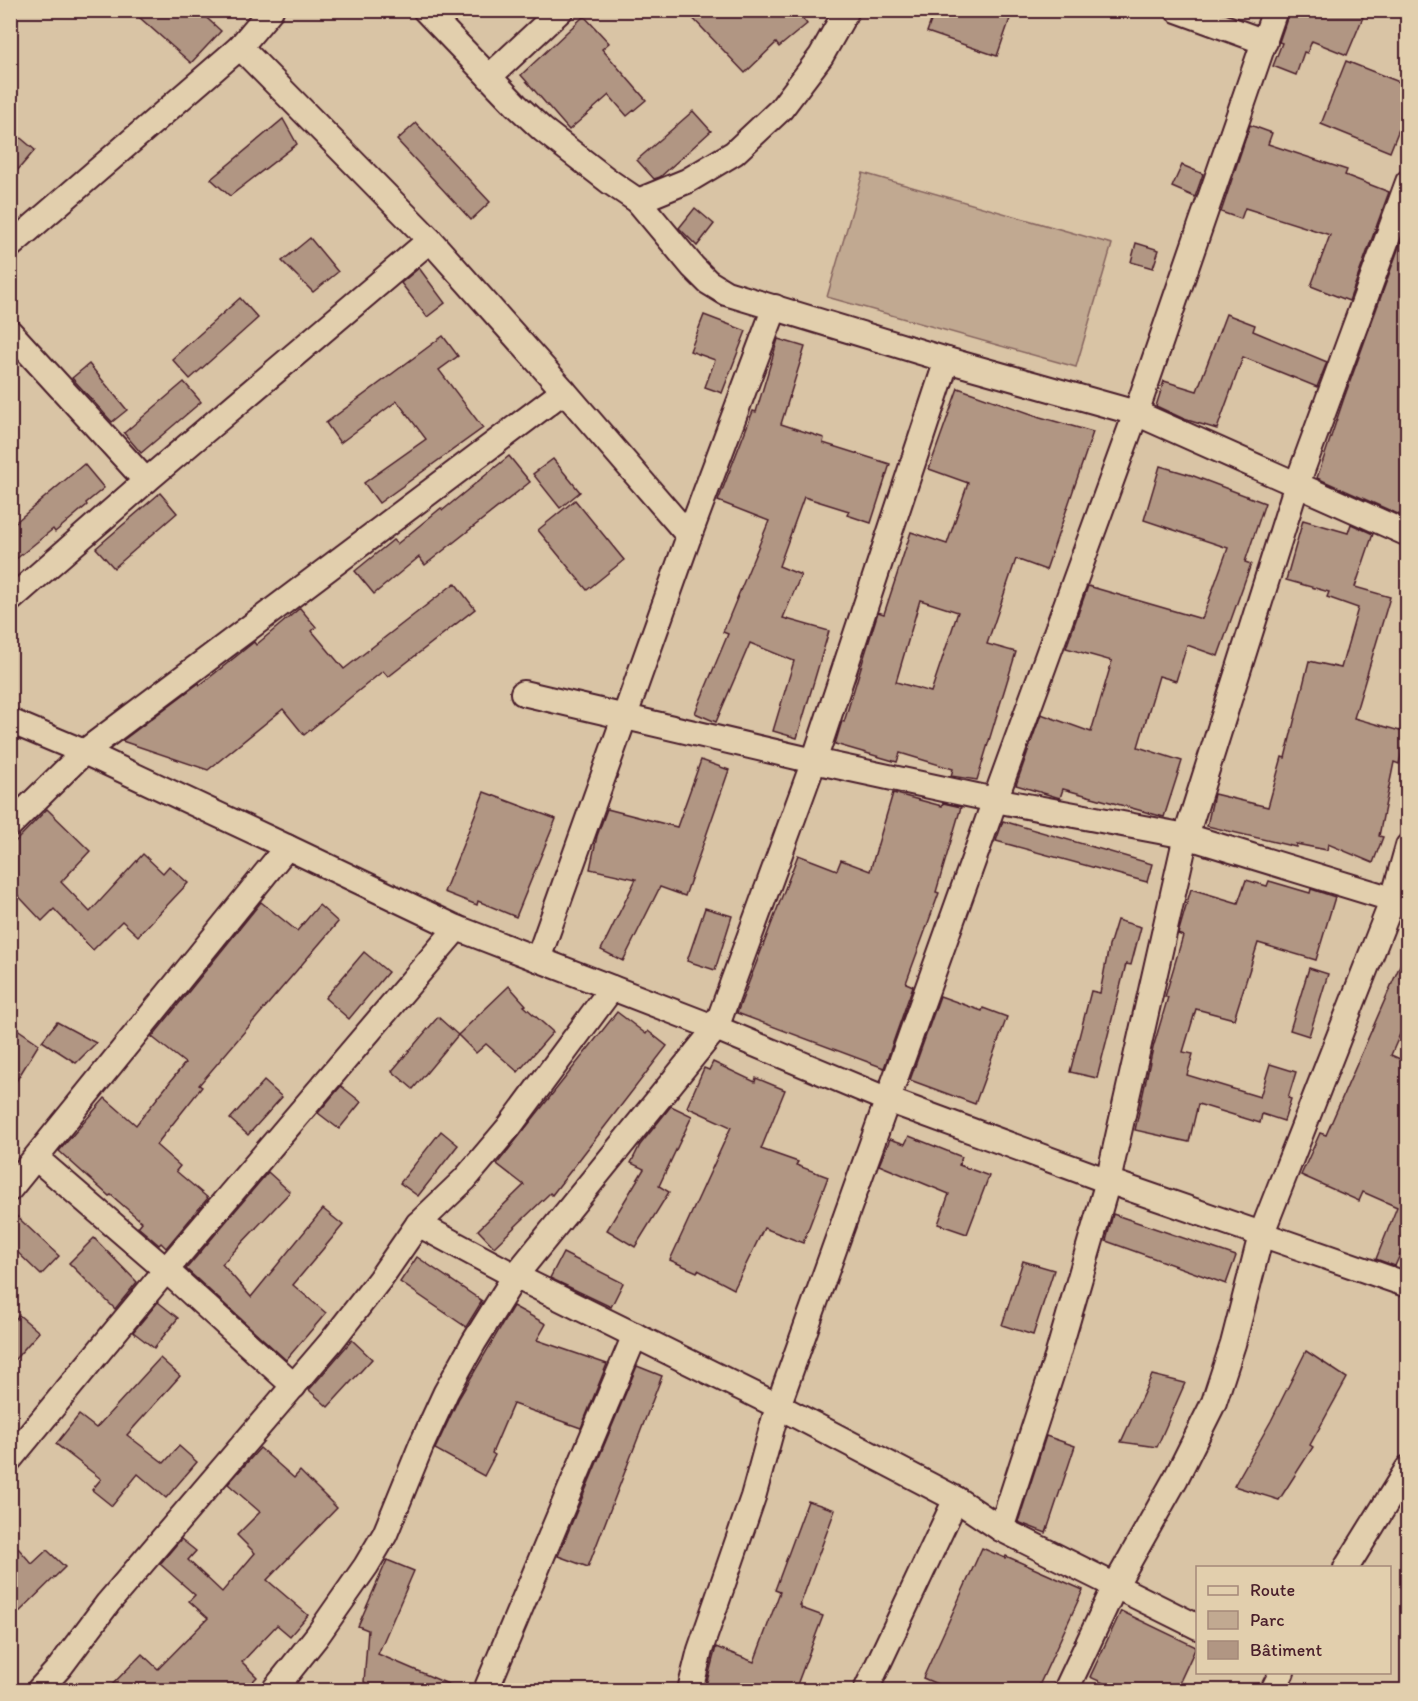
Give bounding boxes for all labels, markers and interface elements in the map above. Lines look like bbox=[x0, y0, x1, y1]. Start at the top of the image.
legend bbox=[1196, 1566, 1391, 1674]
text: Route bbox=[1250, 1579, 1295, 1601]
text: Parc bbox=[1250, 1609, 1284, 1631]
text: Bâtiment bbox=[1250, 1639, 1323, 1661]

